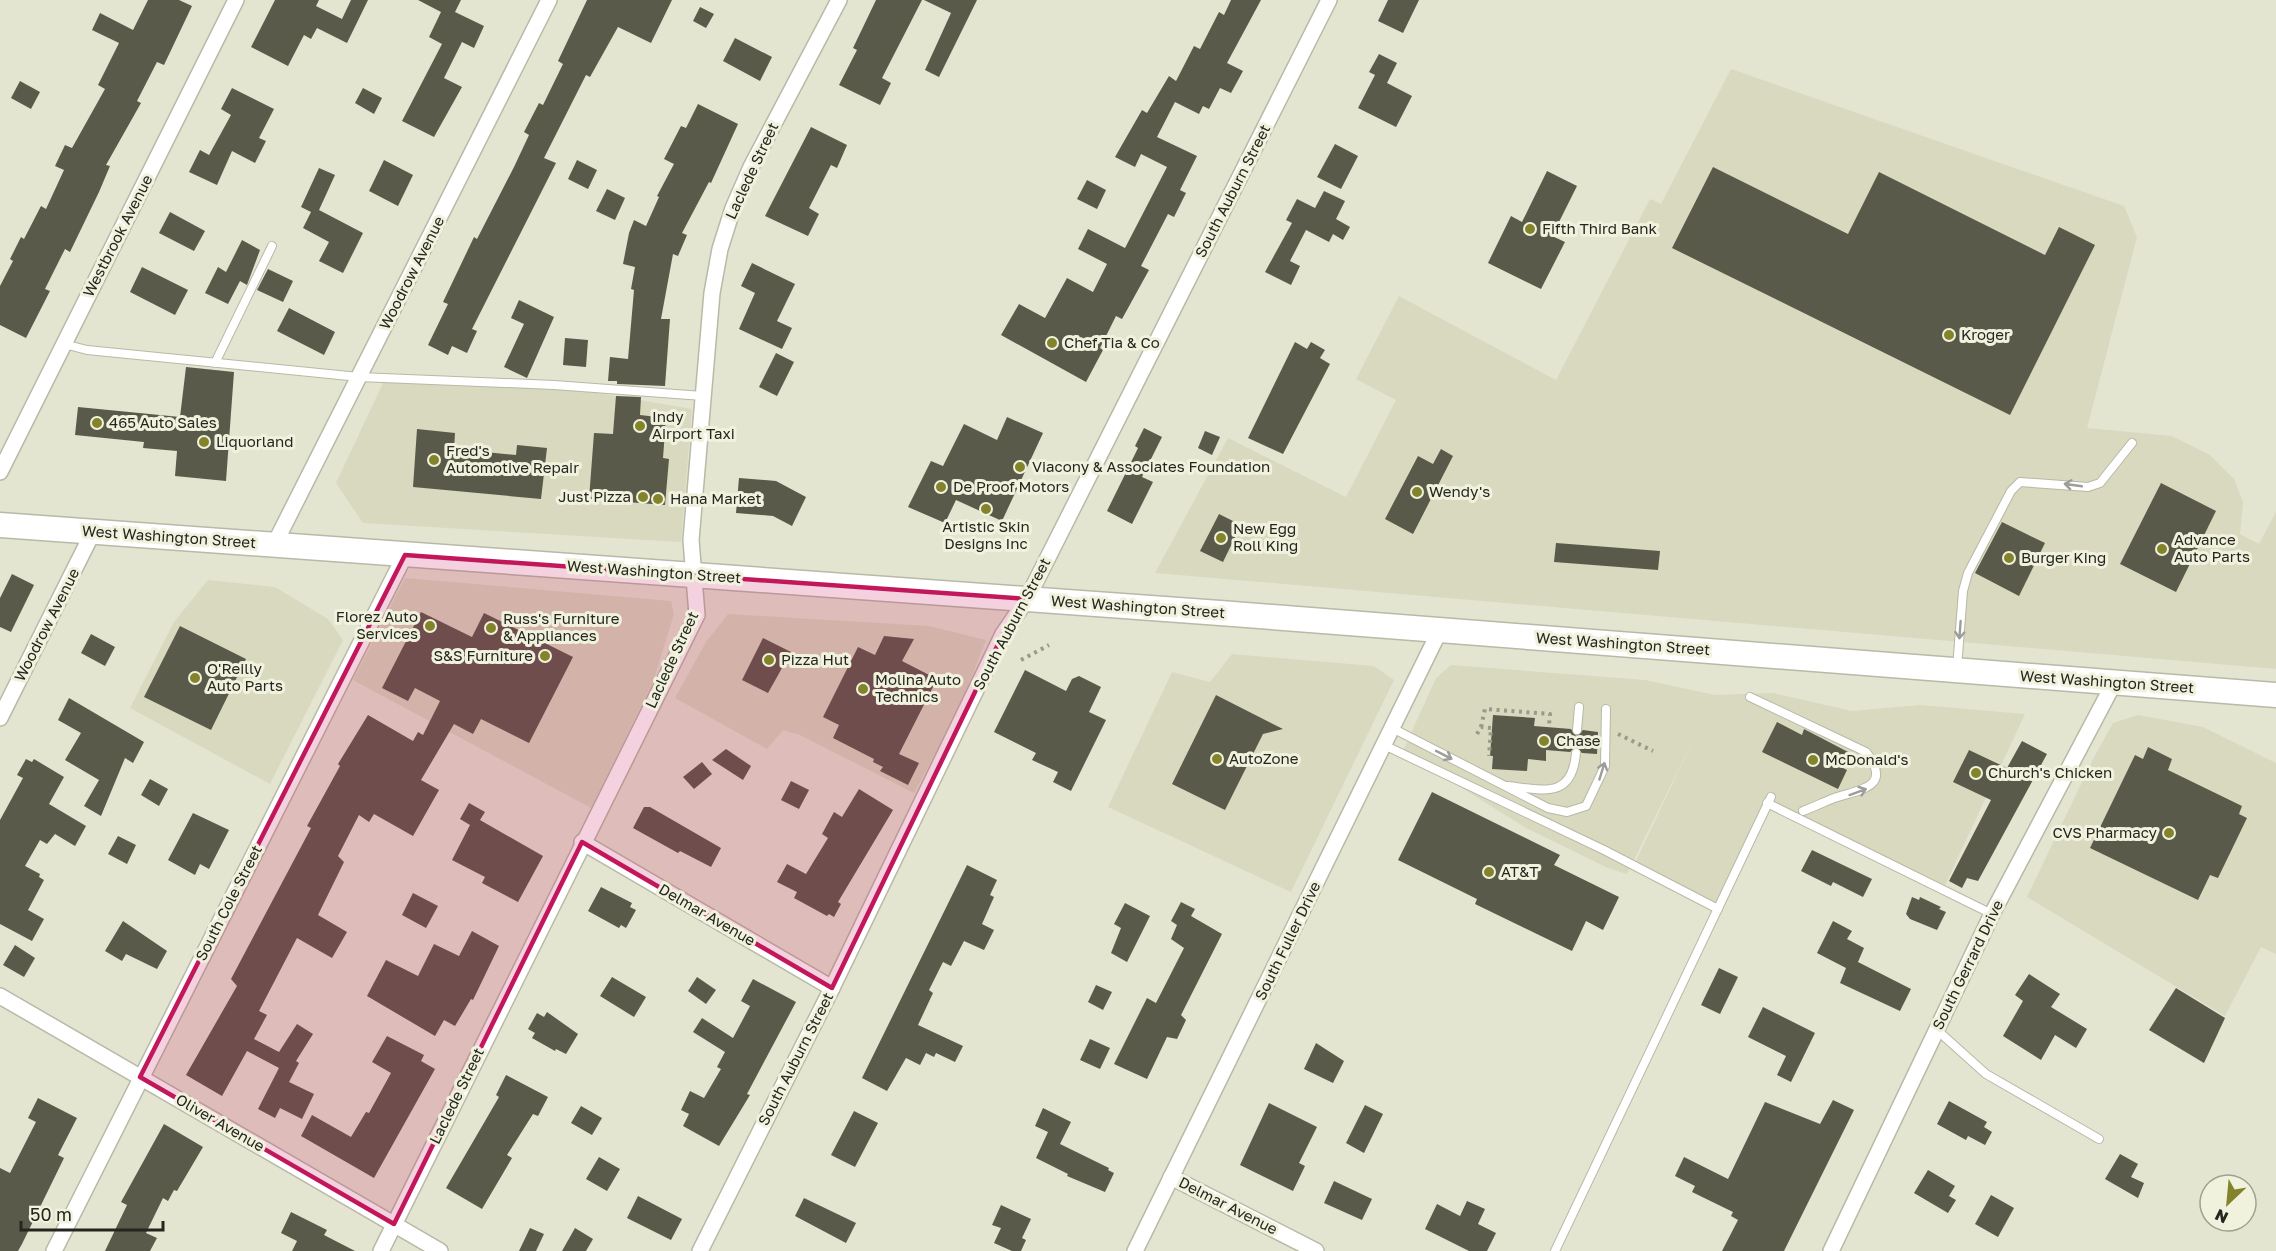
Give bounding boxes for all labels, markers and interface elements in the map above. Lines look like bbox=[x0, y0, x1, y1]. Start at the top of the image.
street label: Laclede Street bbox=[721, 119, 781, 222]
street label: South Auburn Street bbox=[1191, 121, 1273, 260]
street label: Westbrook Avenue bbox=[79, 171, 156, 300]
street label: Woodrow Avenue bbox=[375, 213, 448, 332]
place label: Fifth Third Bank bbox=[1542, 219, 1658, 237]
marker: Fifth Third Bank bbox=[1523, 222, 1537, 236]
place label: Kroger bbox=[1961, 325, 2010, 343]
marker: Kroger bbox=[1942, 328, 1956, 342]
place label: Chef Tia & Co bbox=[1064, 333, 1160, 351]
marker: Chef Tia & Co bbox=[1045, 336, 1059, 350]
place label: Indy Airport Taxi bbox=[652, 407, 735, 442]
place label: 465 Auto Sales bbox=[109, 413, 217, 431]
marker: 465 Auto Sales bbox=[90, 416, 104, 430]
marker: Indy Airport Taxi bbox=[633, 419, 647, 433]
place label: Liquorland bbox=[216, 432, 293, 450]
marker: Liquorland bbox=[197, 435, 211, 449]
place label: Fred's Automotive Repair bbox=[446, 441, 579, 476]
marker: Fred's Automotive Repair bbox=[427, 453, 441, 467]
place label: Viacony & Associates Foundation bbox=[1032, 457, 1270, 475]
marker: Viacony & Associates Foundation bbox=[1013, 460, 1027, 474]
place label: De Proof Motors bbox=[953, 477, 1069, 495]
one-way arrow bbox=[2063, 479, 2083, 490]
marker: De Proof Motors bbox=[934, 480, 948, 494]
place label: Wendy's bbox=[1429, 482, 1490, 500]
marker: Wendy's bbox=[1410, 485, 1424, 499]
place label: Just Pizza bbox=[558, 487, 631, 505]
place label: Hana Market bbox=[670, 489, 761, 507]
marker: Just Pizza bbox=[636, 490, 650, 504]
marker: Hana Market bbox=[651, 492, 665, 506]
marker: Artistic Skin Designs Inc bbox=[979, 502, 993, 516]
place label: Artistic Skin Designs Inc bbox=[942, 517, 1030, 552]
place label: New Egg Roll King bbox=[1233, 519, 1298, 554]
street label: West Washington Street bbox=[81, 521, 257, 551]
place label: Advance Auto Parts bbox=[2174, 530, 2250, 565]
marker: New Egg Roll King bbox=[1214, 531, 1228, 545]
marker: Advance Auto Parts bbox=[2155, 542, 2169, 556]
place label: Burger King bbox=[2021, 548, 2106, 566]
marker: Burger King bbox=[2002, 551, 2016, 565]
street label: South Auburn Street bbox=[969, 554, 1054, 693]
street label: West Washington Street bbox=[566, 556, 742, 586]
street label: Woodrow Avenue bbox=[10, 565, 83, 684]
street label: West Washington Street bbox=[1050, 591, 1226, 621]
place label: Florez Auto Services bbox=[336, 607, 418, 642]
street label: Laclede Street bbox=[641, 608, 701, 711]
place label: Russ's Furniture & Appliances bbox=[503, 609, 620, 644]
marker: Florez Auto Services bbox=[423, 619, 437, 633]
one-way arrow bbox=[1954, 620, 1965, 640]
marker: Russ's Furniture & Appliances bbox=[484, 621, 498, 635]
street label: West Washington Street bbox=[1535, 628, 1711, 658]
place label: S&S Furniture bbox=[433, 646, 533, 664]
marker: S&S Furniture bbox=[538, 649, 552, 663]
place label: Pizza Hut bbox=[781, 650, 849, 668]
marker: Pizza Hut bbox=[762, 653, 776, 667]
place label: O'Reilly Auto Parts bbox=[207, 659, 283, 694]
street label: West Washington Street bbox=[2019, 666, 2195, 696]
place label: Molina Auto Technics bbox=[875, 670, 961, 705]
marker: O'Reilly Auto Parts bbox=[188, 671, 202, 685]
marker: Molina Auto Technics bbox=[856, 682, 870, 696]
place label: Chase bbox=[1556, 731, 1601, 749]
marker: Chase bbox=[1537, 734, 1551, 748]
place label: AutoZone bbox=[1229, 749, 1299, 767]
one-way arrow bbox=[1435, 749, 1453, 761]
place label: McDonald's bbox=[1825, 750, 1908, 768]
marker: AutoZone bbox=[1210, 752, 1224, 766]
marker: McDonald's bbox=[1806, 753, 1820, 767]
one-way arrow bbox=[1598, 762, 1609, 781]
place label: Church's Chicken bbox=[1988, 763, 2112, 781]
marker: Church's Chicken bbox=[1969, 766, 1983, 780]
one-way arrow bbox=[1848, 785, 1867, 796]
place label: CVS Pharmacy bbox=[2053, 823, 2158, 841]
marker: CVS Pharmacy bbox=[2162, 826, 2176, 840]
street label: South Cole Street bbox=[191, 842, 265, 963]
place label: AT&T bbox=[1501, 862, 1539, 880]
marker: AT&T bbox=[1482, 865, 1496, 879]
street label: South Fuller Drive bbox=[1251, 878, 1324, 1003]
street label: Delmar Avenue bbox=[656, 879, 759, 949]
street label: South Gerrard Drive bbox=[1928, 897, 2006, 1032]
street label: South Auburn Street bbox=[754, 989, 836, 1128]
street label: Laclede Street bbox=[425, 1045, 487, 1147]
street label: Oliver Avenue bbox=[173, 1090, 268, 1155]
street label: Delmar Avenue bbox=[1176, 1173, 1281, 1238]
north arrow bbox=[2198, 1173, 2258, 1233]
scale bar bbox=[21, 1194, 164, 1232]
text: 50 m bbox=[30, 1203, 72, 1225]
text: N bbox=[2212, 1205, 2231, 1228]

